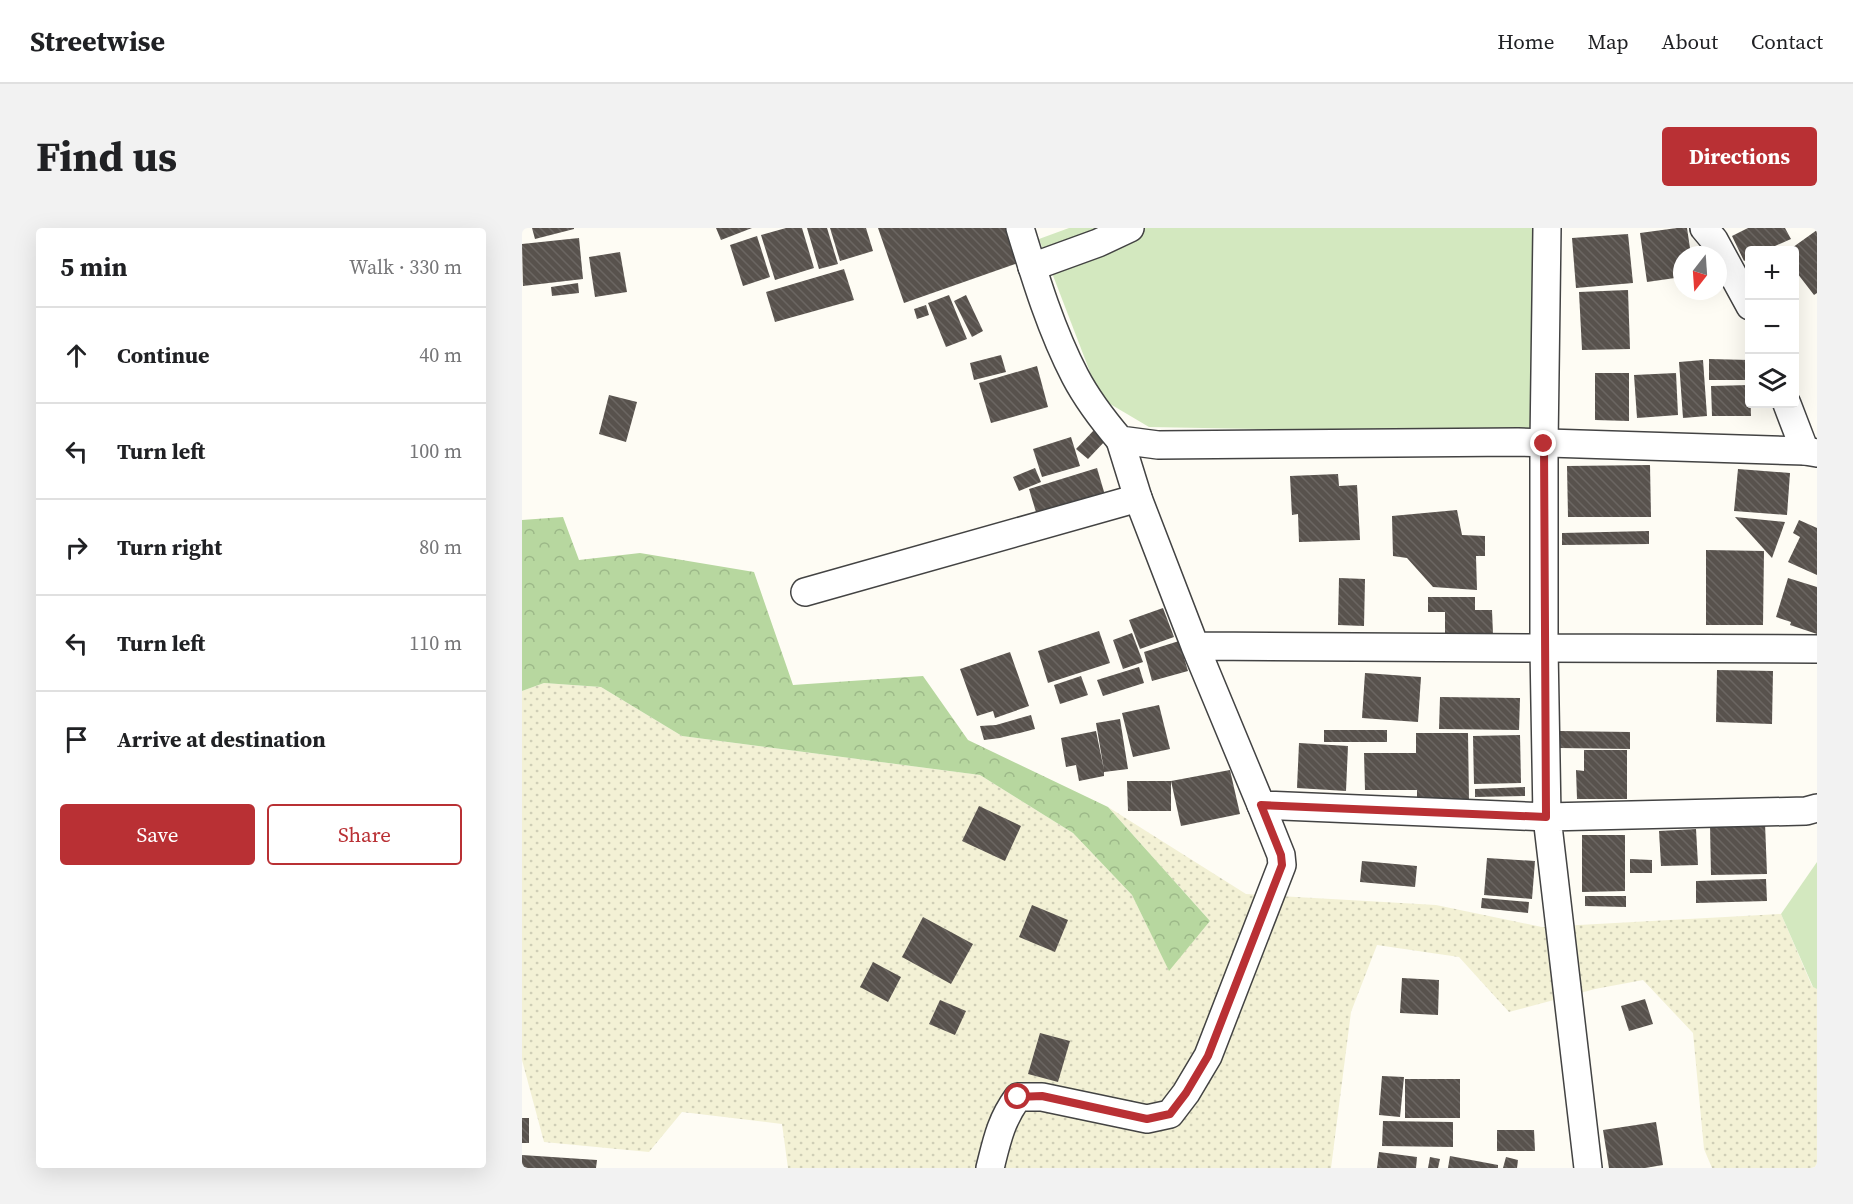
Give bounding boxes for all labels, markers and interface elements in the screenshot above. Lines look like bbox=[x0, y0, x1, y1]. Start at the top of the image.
text: Streetwise bbox=[30, 22, 165, 60]
text: Home bbox=[1497, 27, 1555, 56]
text: Map bbox=[1588, 27, 1629, 56]
text: About bbox=[1662, 27, 1718, 56]
text: Contact bbox=[1751, 27, 1823, 56]
text: Find us bbox=[36, 127, 177, 185]
button: Directions bbox=[1662, 127, 1817, 186]
north arrow bbox=[1673, 246, 1727, 300]
map controls bbox=[1745, 246, 1799, 408]
button: + bbox=[1745, 246, 1799, 300]
text: 5 min bbox=[60, 249, 127, 285]
text: Walk · 330 m bbox=[349, 253, 462, 281]
button: − bbox=[1745, 300, 1799, 354]
icon: ahead bbox=[60, 339, 93, 372]
text: Continue bbox=[117, 340, 210, 370]
text: 40 m bbox=[419, 341, 462, 369]
button: layers bbox=[1745, 354, 1799, 408]
route end bbox=[1530, 430, 1556, 456]
icon: left bbox=[60, 435, 93, 468]
text: Turn left bbox=[117, 436, 205, 466]
text: 100 m bbox=[409, 437, 462, 465]
icon: right bbox=[60, 531, 93, 564]
text: Turn right bbox=[117, 532, 222, 562]
text: 80 m bbox=[419, 533, 462, 561]
icon: left bbox=[60, 627, 93, 660]
text: Turn left bbox=[117, 628, 205, 658]
text: 110 m bbox=[409, 629, 462, 657]
icon: arrive bbox=[60, 723, 93, 756]
text: Arrive at destination bbox=[117, 724, 326, 754]
button: Save bbox=[60, 804, 255, 865]
button: Share bbox=[267, 804, 462, 865]
route start bbox=[1004, 1083, 1030, 1109]

